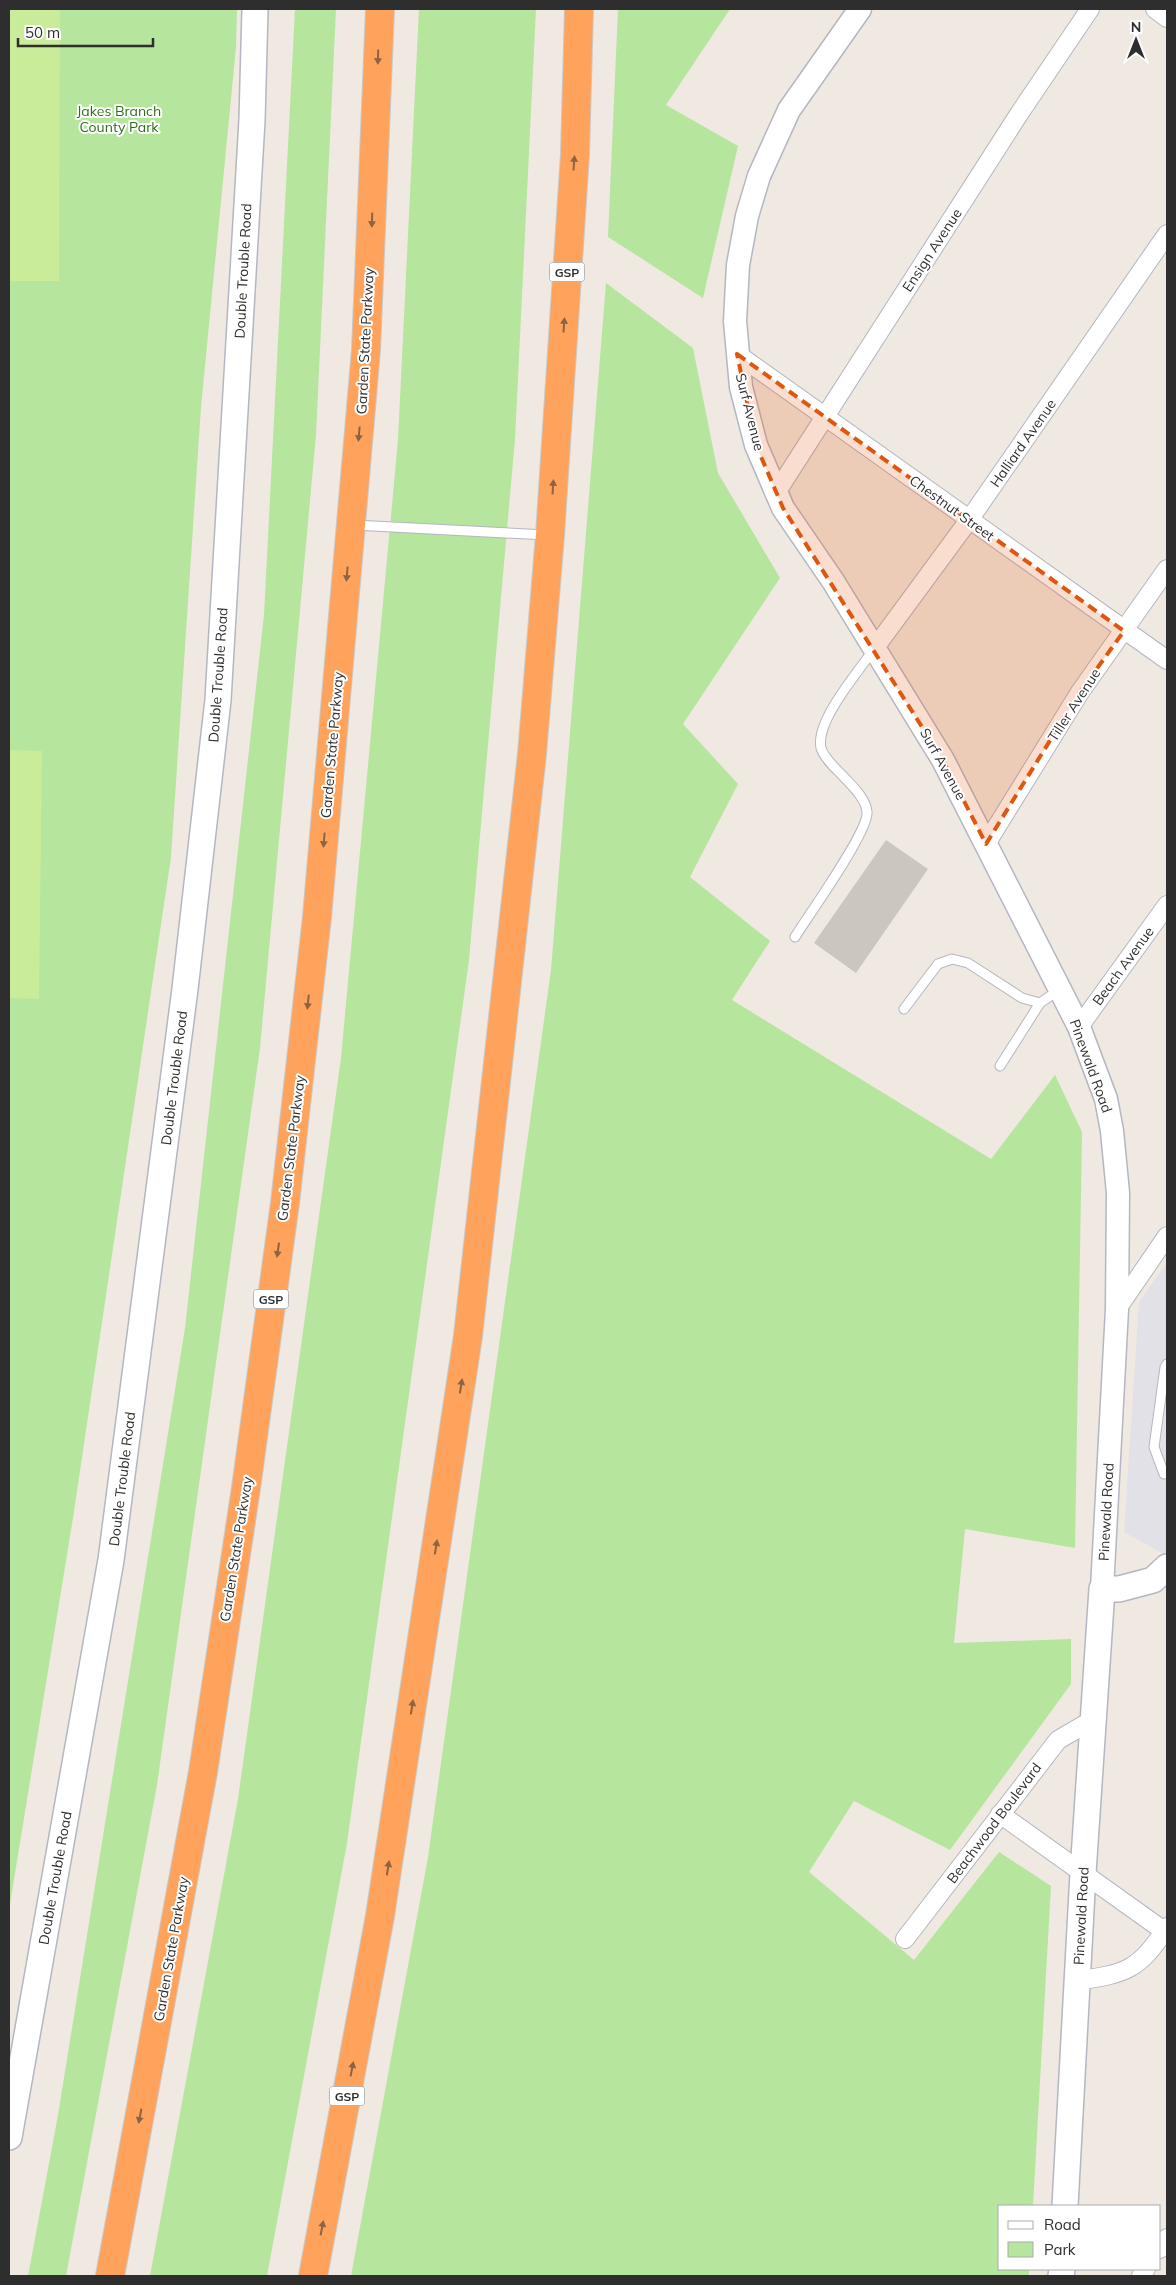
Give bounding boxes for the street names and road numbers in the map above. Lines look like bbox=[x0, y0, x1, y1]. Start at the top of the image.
street label: Double Trouble Road bbox=[230, 203, 256, 339]
street label: Ensign Avenue bbox=[898, 205, 966, 295]
road number: GSP bbox=[550, 262, 584, 282]
street label: Garden State Parkway bbox=[352, 267, 378, 415]
street label: Surf Avenue bbox=[732, 371, 768, 453]
street label: Halliard Avenue bbox=[986, 396, 1060, 490]
street label: Chestnut Street bbox=[906, 471, 998, 545]
street label: Double Trouble Road bbox=[204, 607, 232, 743]
street label: Tiller Avenue bbox=[1044, 665, 1104, 745]
street label: Garden State Parkway bbox=[317, 671, 347, 819]
street label: Surf Avenue bbox=[916, 725, 970, 803]
street label: Beach Avenue bbox=[1088, 923, 1158, 1009]
street label: Double Trouble Road bbox=[157, 1010, 191, 1146]
street label: Pinewald Road bbox=[1066, 1017, 1116, 1115]
street label: Garden State Parkway bbox=[273, 1074, 309, 1222]
road number: GSP bbox=[254, 1290, 288, 1308]
street label: Double Trouble Road bbox=[105, 1411, 139, 1547]
street label: Pinewald Road bbox=[1094, 1462, 1118, 1562]
street label: Garden State Parkway bbox=[216, 1475, 256, 1623]
street label: Beachwood Boulevard bbox=[943, 1759, 1045, 1887]
street label: Double Trouble Road bbox=[34, 1810, 76, 1946]
street label: Pinewald Road bbox=[1069, 1866, 1093, 1966]
street label: Garden State Parkway bbox=[149, 1875, 193, 2023]
road number: GSP bbox=[330, 2086, 364, 2106]

